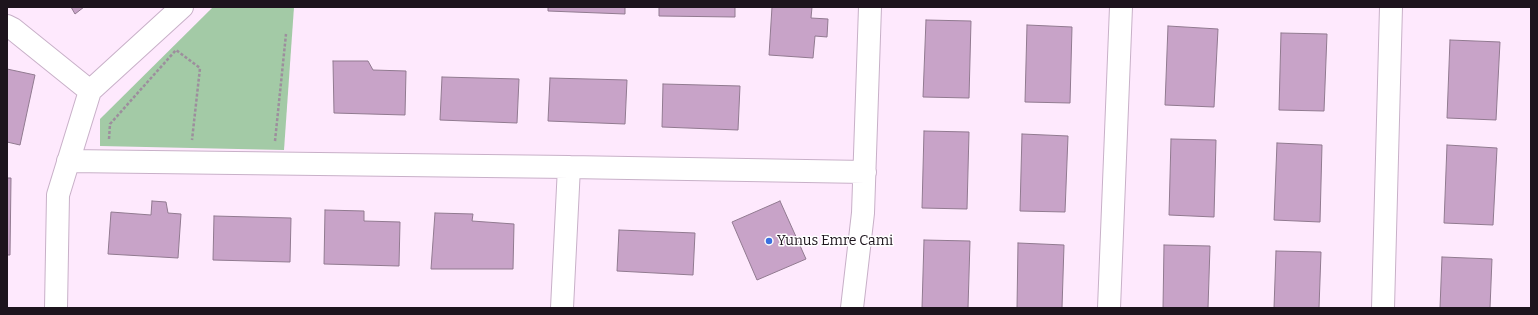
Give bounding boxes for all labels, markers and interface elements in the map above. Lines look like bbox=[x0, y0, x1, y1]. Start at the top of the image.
place label: Yunus Emre Cami bbox=[777, 233, 893, 249]
marker: Yunus Emre Cami bbox=[764, 236, 774, 246]

